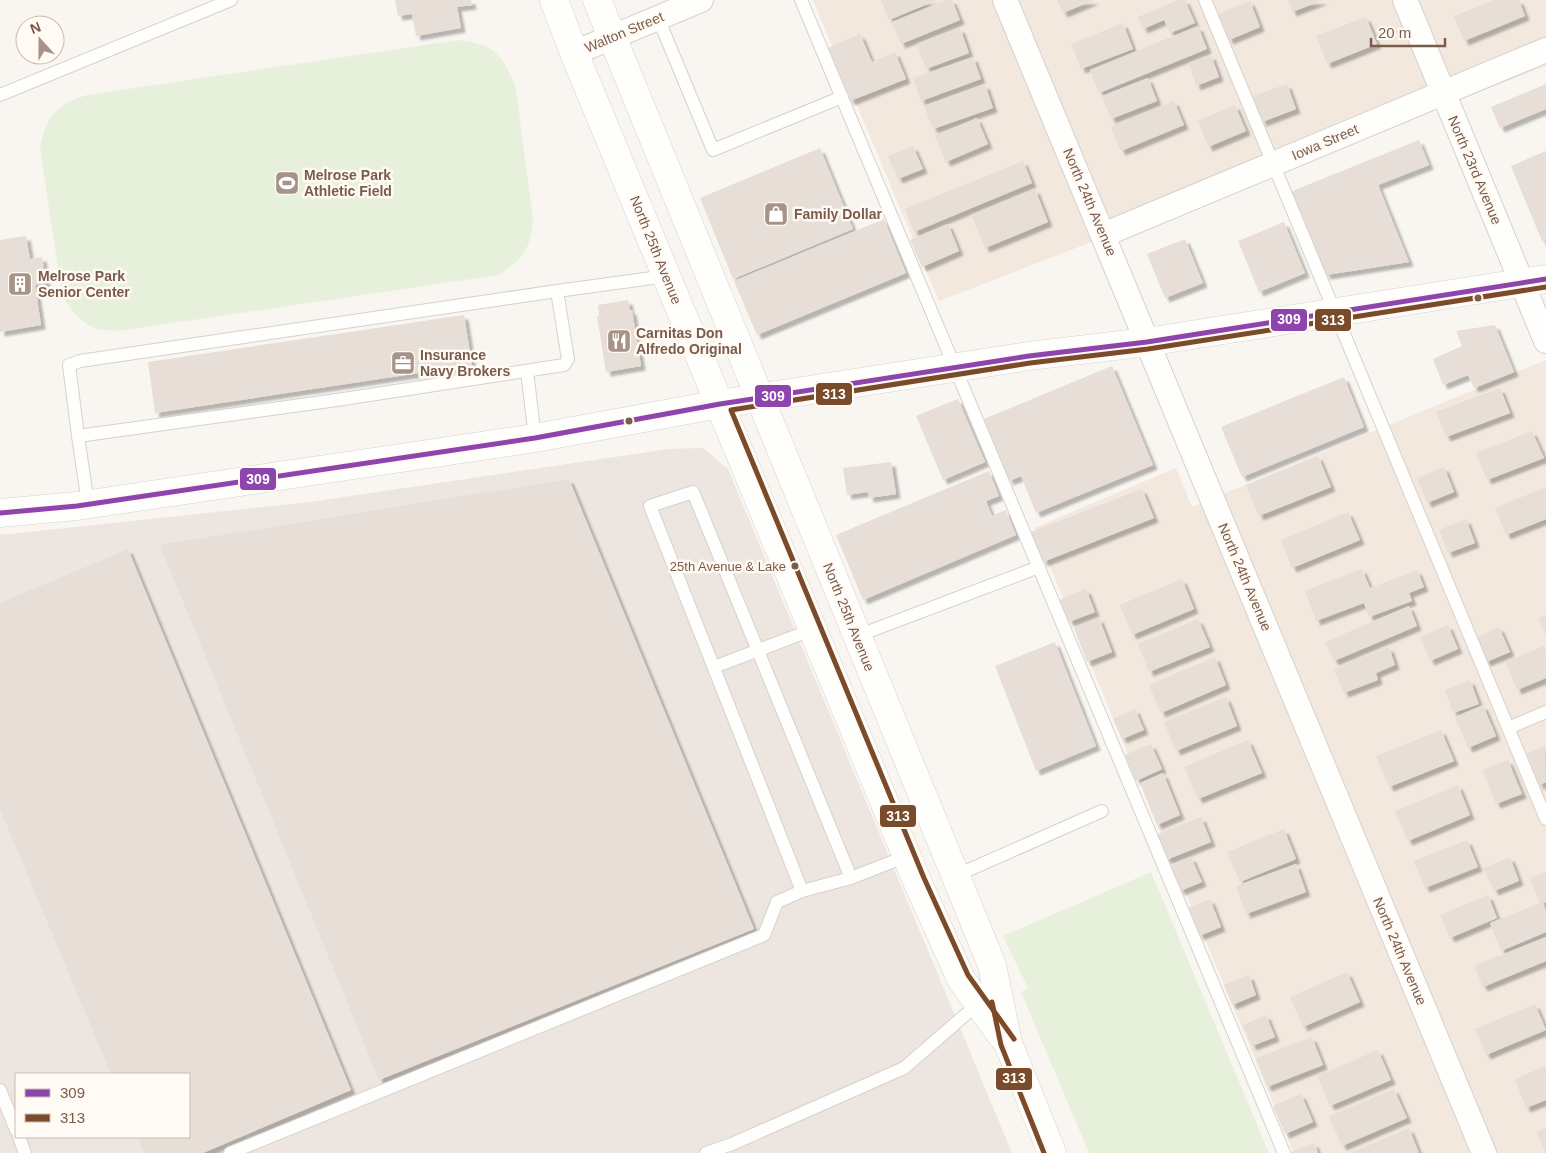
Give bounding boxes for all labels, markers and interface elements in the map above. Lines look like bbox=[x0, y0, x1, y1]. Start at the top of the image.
street label: Walton Street bbox=[582, 8, 666, 56]
north arrow bbox=[15, 15, 65, 65]
scale bar bbox=[1371, 15, 1445, 47]
text: N bbox=[28, 19, 43, 37]
text: 20 m bbox=[1378, 24, 1411, 41]
street label: North 23rd Avenue bbox=[1445, 113, 1505, 227]
street label: Iowa Street bbox=[1289, 121, 1361, 163]
street label: North 24th Avenue bbox=[1060, 146, 1120, 259]
place label: Melrose Park Athletic Field bbox=[304, 167, 392, 199]
sports icon: Melrose Park Athletic Field bbox=[274, 170, 300, 196]
street label: North 25th Avenue bbox=[627, 193, 685, 307]
shop icon: Family Dollar bbox=[763, 201, 789, 227]
place label: Family Dollar bbox=[794, 206, 882, 222]
place label: Melrose Park Senior Center bbox=[38, 268, 130, 300]
building icon: Melrose Park Senior Center bbox=[7, 271, 33, 297]
unlabelled marker bbox=[1473, 293, 1483, 303]
line badge: 309 bbox=[1270, 308, 1308, 332]
line badge: 313 bbox=[1314, 308, 1352, 332]
text: 309 bbox=[1277, 311, 1301, 327]
text: 313 bbox=[1321, 312, 1345, 328]
place label: Carnitas Don Alfredo Original bbox=[636, 325, 742, 357]
restaurant icon: Carnitas Don Alfredo Original bbox=[606, 328, 632, 354]
place label: Insurance Navy Brokers bbox=[420, 347, 510, 379]
office icon: Insurance Navy Brokers bbox=[390, 350, 416, 376]
line badge: 313 bbox=[815, 382, 853, 406]
line badge: 309 bbox=[754, 384, 792, 408]
text: 313 bbox=[822, 386, 846, 402]
text: 309 bbox=[761, 388, 785, 404]
unlabelled marker bbox=[624, 416, 634, 426]
line badge: 309 bbox=[239, 467, 277, 491]
text: 309 bbox=[246, 471, 270, 487]
street label: North 24th Avenue bbox=[1215, 521, 1275, 634]
place label: 25th Avenue & Lake bbox=[670, 559, 786, 574]
street label: North 25th Avenue bbox=[820, 560, 878, 674]
marker: 25th Avenue & Lake bbox=[790, 561, 800, 571]
line badge: 313 bbox=[879, 804, 917, 828]
text: 313 bbox=[886, 808, 910, 824]
street label: North 24th Avenue bbox=[1370, 895, 1430, 1008]
line badge: 313 bbox=[995, 1067, 1033, 1091]
text: 313 bbox=[1002, 1070, 1026, 1086]
legend bbox=[15, 1073, 190, 1138]
text: 309 bbox=[60, 1084, 85, 1101]
text: 313 bbox=[60, 1109, 85, 1126]

